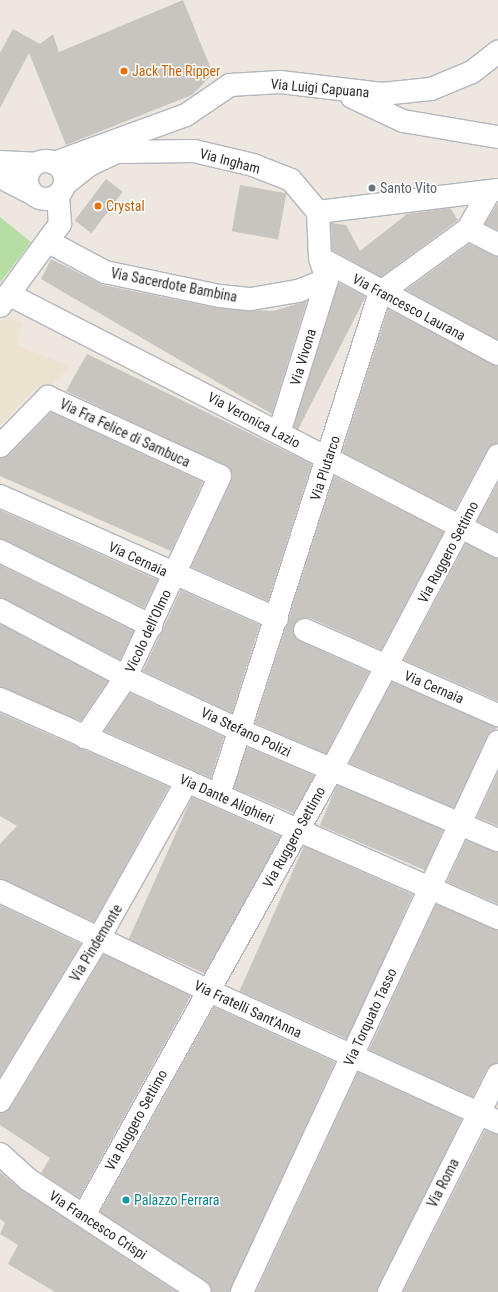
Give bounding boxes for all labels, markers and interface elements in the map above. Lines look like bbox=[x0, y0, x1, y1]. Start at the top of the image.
place label: Jack The Ripper bbox=[132, 63, 221, 79]
marker: Jack The Ripper bbox=[119, 66, 129, 76]
street label: Via Luigi Capuana bbox=[270, 75, 370, 101]
street label: Via Ingham bbox=[198, 145, 262, 177]
place label: Santo Vito bbox=[380, 180, 437, 196]
marker: Santo Vito bbox=[367, 183, 377, 193]
place label: Crystal bbox=[106, 198, 145, 214]
marker: Crystal bbox=[93, 201, 103, 211]
street label: Via Sacerdote Bambina bbox=[109, 264, 239, 306]
street label: Via Francesco Laurana bbox=[350, 270, 468, 344]
street label: Via Vivona bbox=[286, 327, 320, 387]
street label: Via Veronica Lazio bbox=[205, 389, 303, 451]
street label: Via Fra Felice di Sambuca bbox=[57, 395, 193, 471]
street label: Via Plutarco bbox=[307, 433, 343, 503]
street label: Via Ruggero Settimo bbox=[414, 498, 482, 606]
street label: Via Cernaia bbox=[106, 538, 170, 580]
street label: Vicolo dell'Olmo bbox=[121, 587, 175, 675]
street label: Via Cernaia bbox=[402, 667, 466, 707]
street label: Via Stefano Polizi bbox=[198, 704, 294, 760]
street label: Via Dante Alighieri bbox=[177, 771, 277, 827]
street label: Via Ruggero Settimo bbox=[259, 784, 329, 890]
street label: Via Pindemonte bbox=[66, 901, 126, 985]
street label: Via Torquato Tasso bbox=[340, 965, 400, 1069]
street label: Via Fratelli Sant'Anna bbox=[192, 977, 304, 1041]
street label: Via Ruggero Settimo bbox=[101, 1067, 171, 1173]
street label: Via Roma bbox=[424, 1156, 462, 1210]
street label: Via Francesco Crispi bbox=[46, 1187, 150, 1263]
place label: Palazzo Ferrara bbox=[134, 1192, 220, 1208]
marker: Palazzo Ferrara bbox=[121, 1195, 131, 1205]

